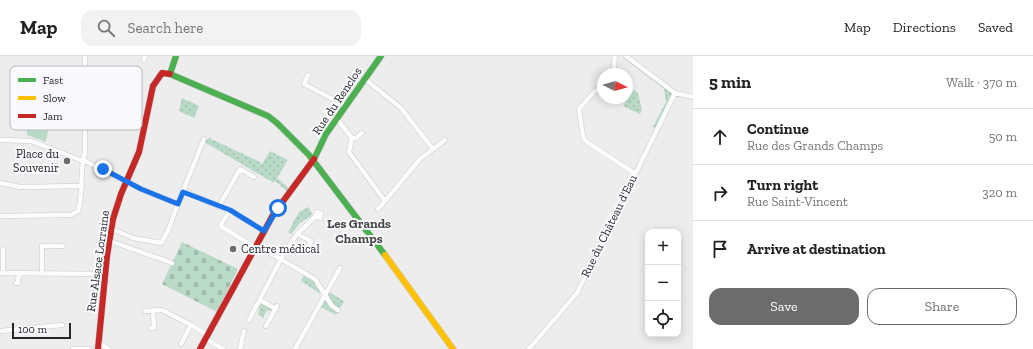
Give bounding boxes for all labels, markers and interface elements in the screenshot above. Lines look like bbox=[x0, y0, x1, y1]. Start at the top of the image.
search box bbox=[81, 10, 361, 46]
text: Map bbox=[20, 16, 57, 39]
icon: search bbox=[95, 17, 117, 39]
text: Search here bbox=[127, 19, 203, 37]
text: Map bbox=[844, 19, 871, 36]
text: Directions bbox=[893, 19, 956, 36]
text: Saved bbox=[978, 19, 1013, 36]
street label: Rue du Renclos bbox=[309, 65, 365, 137]
legend bbox=[10, 66, 142, 130]
north arrow bbox=[597, 68, 633, 104]
text: 5 min bbox=[709, 72, 751, 92]
text: Fast bbox=[43, 74, 64, 87]
text: Walk · 370 m bbox=[946, 75, 1017, 90]
text: Slow bbox=[43, 92, 66, 105]
text: Jam bbox=[43, 110, 63, 123]
text: Continue bbox=[747, 120, 809, 138]
icon: ahead bbox=[709, 126, 731, 148]
text: 50 m bbox=[989, 129, 1017, 144]
text: Rue des Grands Champs bbox=[747, 138, 883, 153]
place label: Place du Souvenir bbox=[13, 147, 59, 175]
marker: Place du Souvenir bbox=[62, 156, 72, 166]
route end bbox=[94, 160, 112, 178]
street label: Rue du Château d'Eau bbox=[578, 172, 640, 280]
text: Turn right bbox=[747, 176, 818, 194]
icon: right bbox=[709, 182, 731, 204]
text: 320 m bbox=[982, 185, 1017, 200]
text: Rue Saint-Vincent bbox=[747, 194, 848, 209]
route start bbox=[269, 199, 287, 217]
street label: Rue Alsace Lorraine bbox=[84, 209, 112, 313]
district label: Les Grands Champs bbox=[327, 216, 391, 246]
map controls bbox=[645, 229, 681, 337]
button: + bbox=[645, 229, 681, 265]
icon: arrive bbox=[709, 238, 731, 260]
text: Arrive at destination bbox=[747, 240, 886, 258]
place label: Centre médical bbox=[241, 242, 320, 256]
marker: Centre médical bbox=[228, 244, 238, 254]
button: − bbox=[645, 265, 681, 301]
button: Save bbox=[709, 288, 859, 325]
button: Share bbox=[867, 288, 1017, 325]
button: locate bbox=[645, 301, 681, 337]
scale bar bbox=[12, 321, 71, 340]
text: 100 m bbox=[18, 323, 47, 336]

